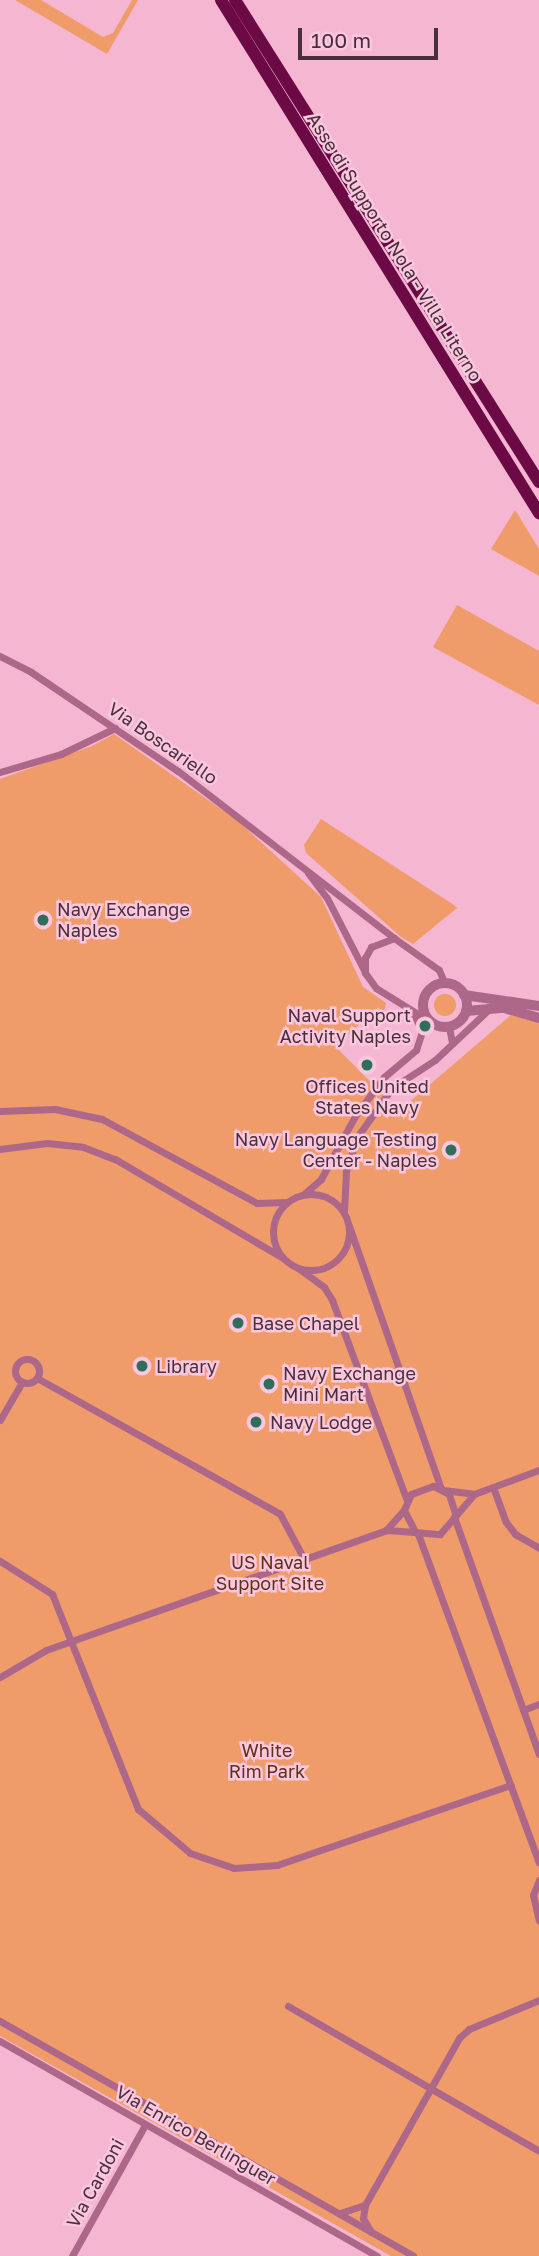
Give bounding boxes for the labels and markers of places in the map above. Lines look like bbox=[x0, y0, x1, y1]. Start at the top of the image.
place label: Navy Exchange Naples bbox=[57, 899, 190, 942]
marker: Navy Exchange Naples bbox=[35, 912, 51, 928]
place label: Naval Support Activity Naples bbox=[280, 1005, 411, 1048]
marker: Naval Support Activity Naples bbox=[417, 1018, 433, 1034]
marker: Offices United States Navy bbox=[359, 1057, 375, 1073]
place label: Offices United States Navy bbox=[305, 1076, 429, 1118]
place label: Navy Language Testing Center - Naples bbox=[235, 1129, 437, 1172]
marker: Navy Language Testing Center - Naples bbox=[443, 1142, 459, 1158]
place label: Base Chapel bbox=[252, 1312, 359, 1334]
marker: Base Chapel bbox=[230, 1315, 246, 1331]
place label: Library bbox=[156, 1355, 217, 1377]
marker: Library bbox=[134, 1358, 150, 1374]
place label: Navy Exchange Mini Mart bbox=[283, 1363, 416, 1406]
marker: Navy Exchange Mini Mart bbox=[261, 1376, 277, 1392]
place label: Navy Lodge bbox=[270, 1411, 372, 1433]
marker: Navy Lodge bbox=[248, 1414, 264, 1430]

